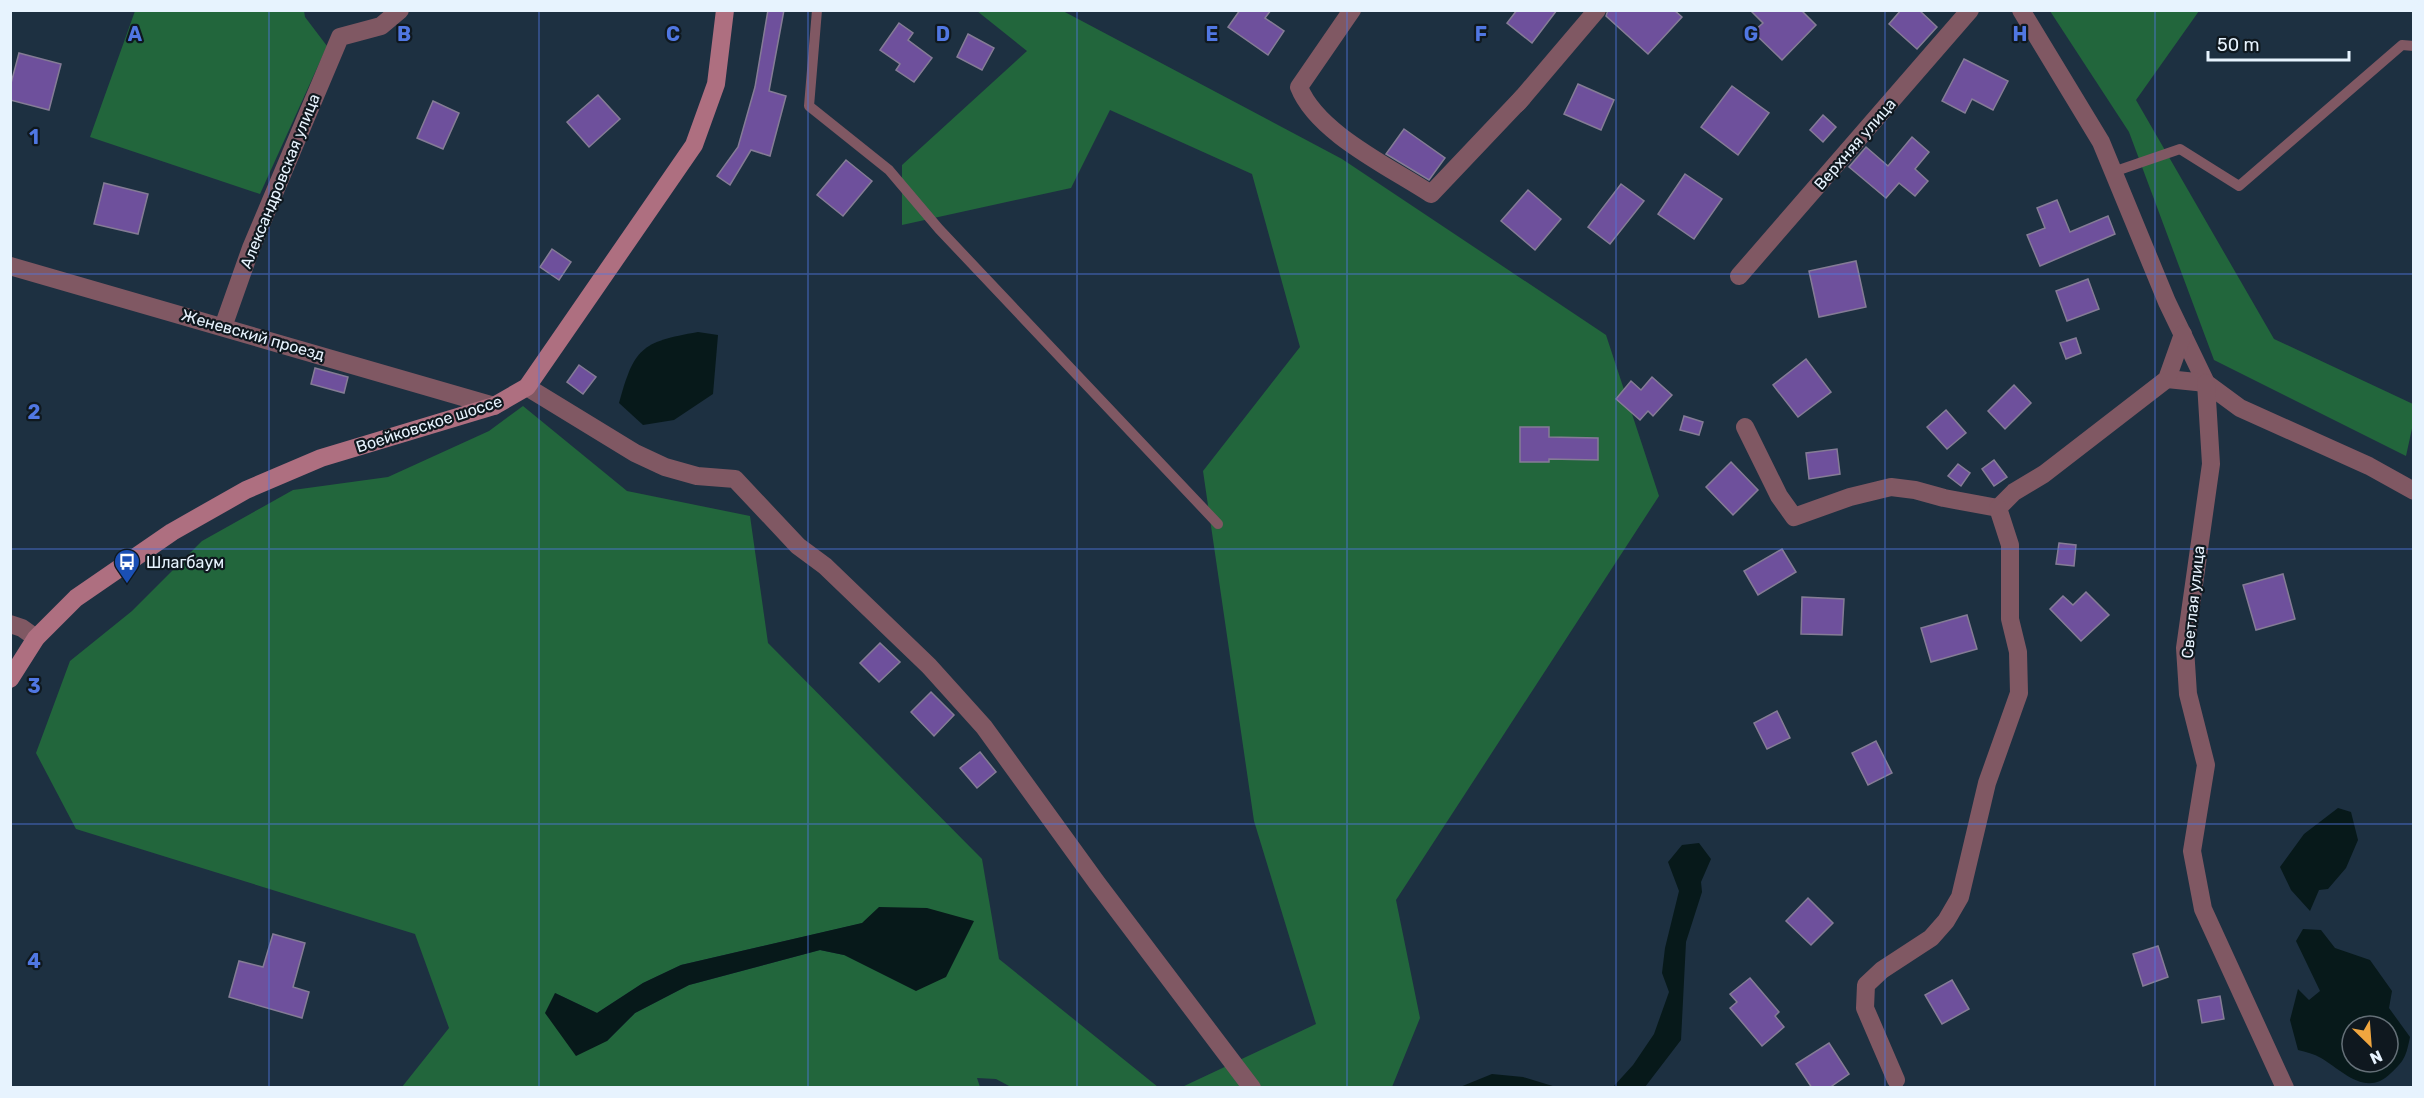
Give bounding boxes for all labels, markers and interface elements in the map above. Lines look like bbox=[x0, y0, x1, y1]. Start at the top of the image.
text: A bbox=[128, 22, 143, 46]
text: B bbox=[397, 22, 411, 46]
text: C bbox=[666, 22, 680, 46]
text: D bbox=[936, 22, 950, 46]
text: E bbox=[1206, 22, 1218, 46]
text: F bbox=[1475, 22, 1487, 46]
text: G bbox=[1744, 22, 1758, 46]
text: H bbox=[2013, 22, 2027, 46]
scale bar bbox=[2208, 24, 2349, 62]
text: 50 m bbox=[2217, 34, 2260, 56]
street label: Александровская улица bbox=[236, 91, 324, 271]
street label: Верхняя улица bbox=[1810, 94, 1900, 194]
text: 1 bbox=[29, 125, 39, 149]
street label: Женевский проезд bbox=[179, 305, 327, 365]
street label: Воейковское шоссе bbox=[354, 391, 504, 457]
text: 2 bbox=[28, 400, 41, 424]
street label: Светлая улица bbox=[2178, 545, 2208, 659]
bus stop icon: Шлагбаум bbox=[112, 547, 142, 585]
place label: Шлагбаум bbox=[146, 553, 224, 572]
text: 3 bbox=[27, 674, 41, 698]
text: 4 bbox=[27, 949, 41, 973]
north arrow bbox=[2340, 1014, 2400, 1074]
text: N bbox=[2367, 1046, 2385, 1068]

